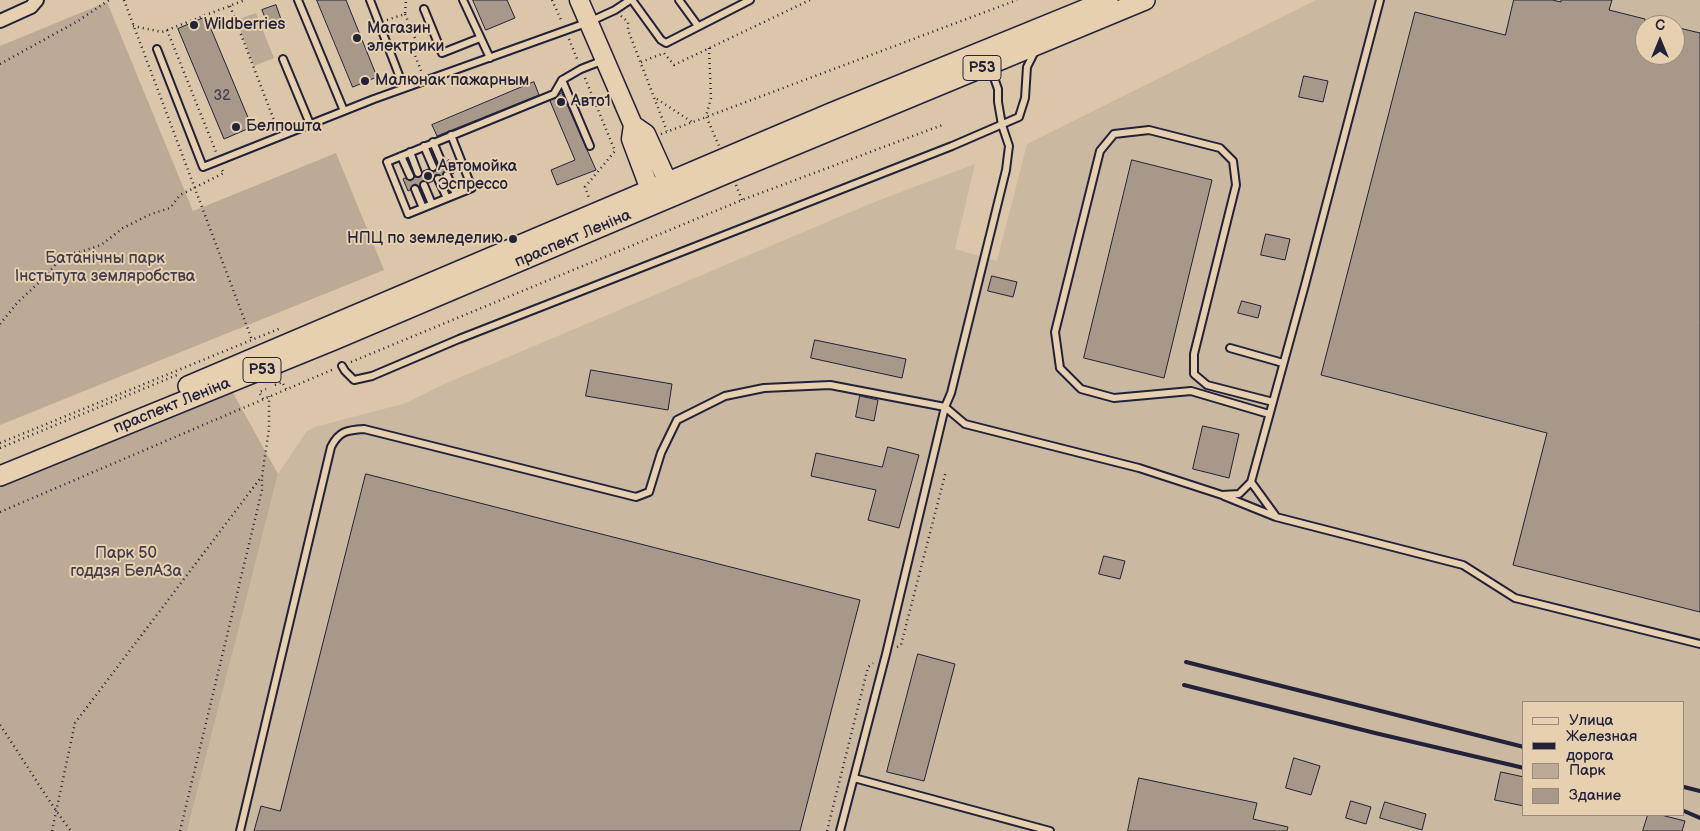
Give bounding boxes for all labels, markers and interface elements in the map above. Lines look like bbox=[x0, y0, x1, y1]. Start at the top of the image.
place label: Wildberries bbox=[204, 15, 285, 35]
north arrow bbox=[1635, 15, 1685, 65]
text: С bbox=[1655, 17, 1665, 34]
marker: Wildberries bbox=[188, 19, 200, 31]
place label: Магазин электрики bbox=[367, 19, 444, 57]
marker: Магазин электрики bbox=[351, 32, 363, 44]
road number: Р53 bbox=[963, 56, 1001, 80]
place label: Малюнак пажарным bbox=[375, 71, 529, 91]
marker: Малюнак пажарным bbox=[359, 75, 371, 87]
house number: 32 bbox=[214, 88, 230, 104]
place label: Авто1 bbox=[571, 92, 611, 112]
marker: Авто1 bbox=[555, 96, 567, 108]
place label: Белпошта bbox=[246, 117, 322, 137]
marker: Белпошта bbox=[230, 121, 242, 133]
place label: Автомойка Эспрессо bbox=[438, 157, 517, 195]
marker: Автомойка Эспрессо bbox=[422, 170, 434, 182]
street label: праспект Леніна bbox=[512, 206, 634, 272]
place label: НПЦ по земледелию bbox=[347, 229, 503, 249]
marker: НПЦ по земледелию bbox=[507, 233, 519, 245]
park label: Батанічны парк Інстытута земляробства bbox=[15, 249, 195, 287]
road number: Р53 bbox=[243, 358, 281, 382]
street label: праспект Леніна bbox=[111, 374, 233, 438]
park label: Парк 50 годдзя БелАЗа bbox=[70, 544, 182, 582]
legend bbox=[1522, 701, 1685, 816]
text: Улица bbox=[1569, 711, 1613, 730]
text: Железная дорога bbox=[1566, 727, 1637, 765]
text: Парк bbox=[1569, 761, 1606, 780]
text: Здание bbox=[1569, 786, 1621, 805]

